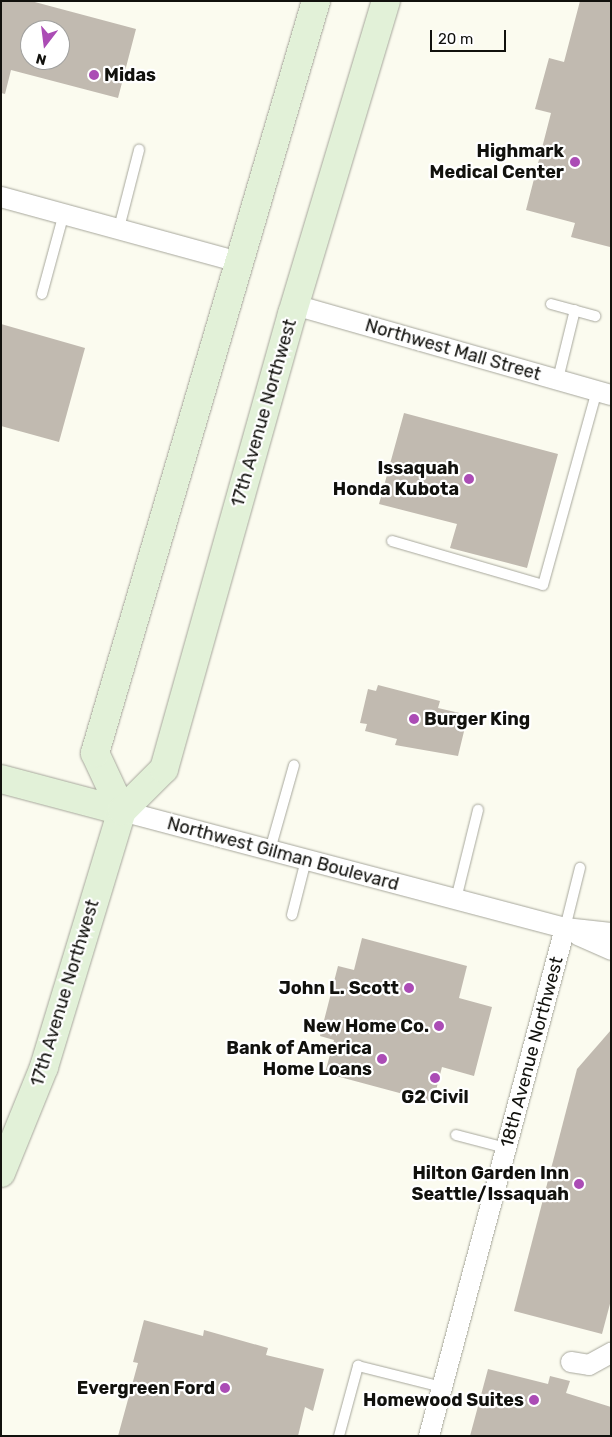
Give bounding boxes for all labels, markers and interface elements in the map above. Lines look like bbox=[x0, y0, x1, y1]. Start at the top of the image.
north arrow bbox=[20, 20, 70, 70]
scale bar bbox=[432, 20, 508, 52]
text: 20 m bbox=[438, 30, 473, 48]
text: N bbox=[34, 49, 48, 69]
place label: Midas bbox=[104, 64, 156, 86]
marker: Midas bbox=[88, 69, 100, 81]
place label: Highmark Medical Center bbox=[430, 141, 564, 183]
marker: Highmark Medical Center bbox=[568, 155, 582, 169]
street label: Northwest Mall Street bbox=[363, 315, 543, 385]
street label: 17th Avenue Northwest bbox=[227, 316, 301, 510]
place label: Issaquah Honda Kubota bbox=[333, 458, 459, 500]
marker: Issaquah Honda Kubota bbox=[463, 473, 475, 485]
place label: Burger King bbox=[424, 708, 530, 730]
marker: Burger King bbox=[408, 713, 420, 725]
street label: Northwest Gilman Boulevard bbox=[165, 813, 401, 895]
street label: 17th Avenue Northwest bbox=[26, 897, 104, 1089]
street label: 18th Avenue Northwest bbox=[496, 954, 568, 1150]
place label: John L. Scott bbox=[279, 977, 399, 999]
marker: John L. Scott bbox=[403, 982, 415, 994]
place label: New Home Co. bbox=[303, 1015, 429, 1037]
marker: New Home Co. bbox=[433, 1020, 445, 1032]
place label: Bank of America Home Loans bbox=[225, 1038, 372, 1080]
marker: Bank of America Home Loans bbox=[376, 1053, 388, 1065]
marker: G2 Civil bbox=[429, 1072, 441, 1084]
place label: G2 Civil bbox=[401, 1086, 469, 1108]
place label: Hilton Garden Inn Seattle/Issaquah bbox=[411, 1163, 569, 1206]
marker: Hilton Garden Inn Seattle/Issaquah bbox=[573, 1178, 585, 1190]
place label: Evergreen Ford bbox=[77, 1377, 215, 1399]
marker: Evergreen Ford bbox=[219, 1382, 231, 1394]
place label: Homewood Suites bbox=[363, 1389, 524, 1411]
marker: Homewood Suites bbox=[528, 1394, 540, 1406]

